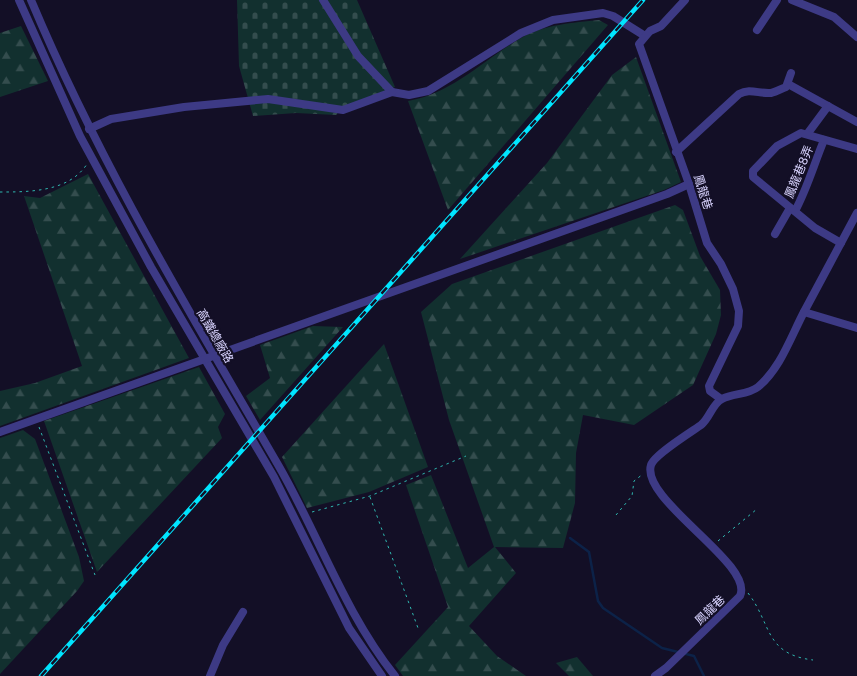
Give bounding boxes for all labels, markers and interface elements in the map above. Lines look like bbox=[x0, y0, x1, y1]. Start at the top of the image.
street label: 鳳龍巷8弄 bbox=[782, 144, 816, 200]
street label: 鳳龍巷 bbox=[691, 173, 715, 211]
street label: 高鐵總廠路 bbox=[194, 307, 236, 365]
street label: 鳳龍巷 bbox=[692, 592, 728, 628]

